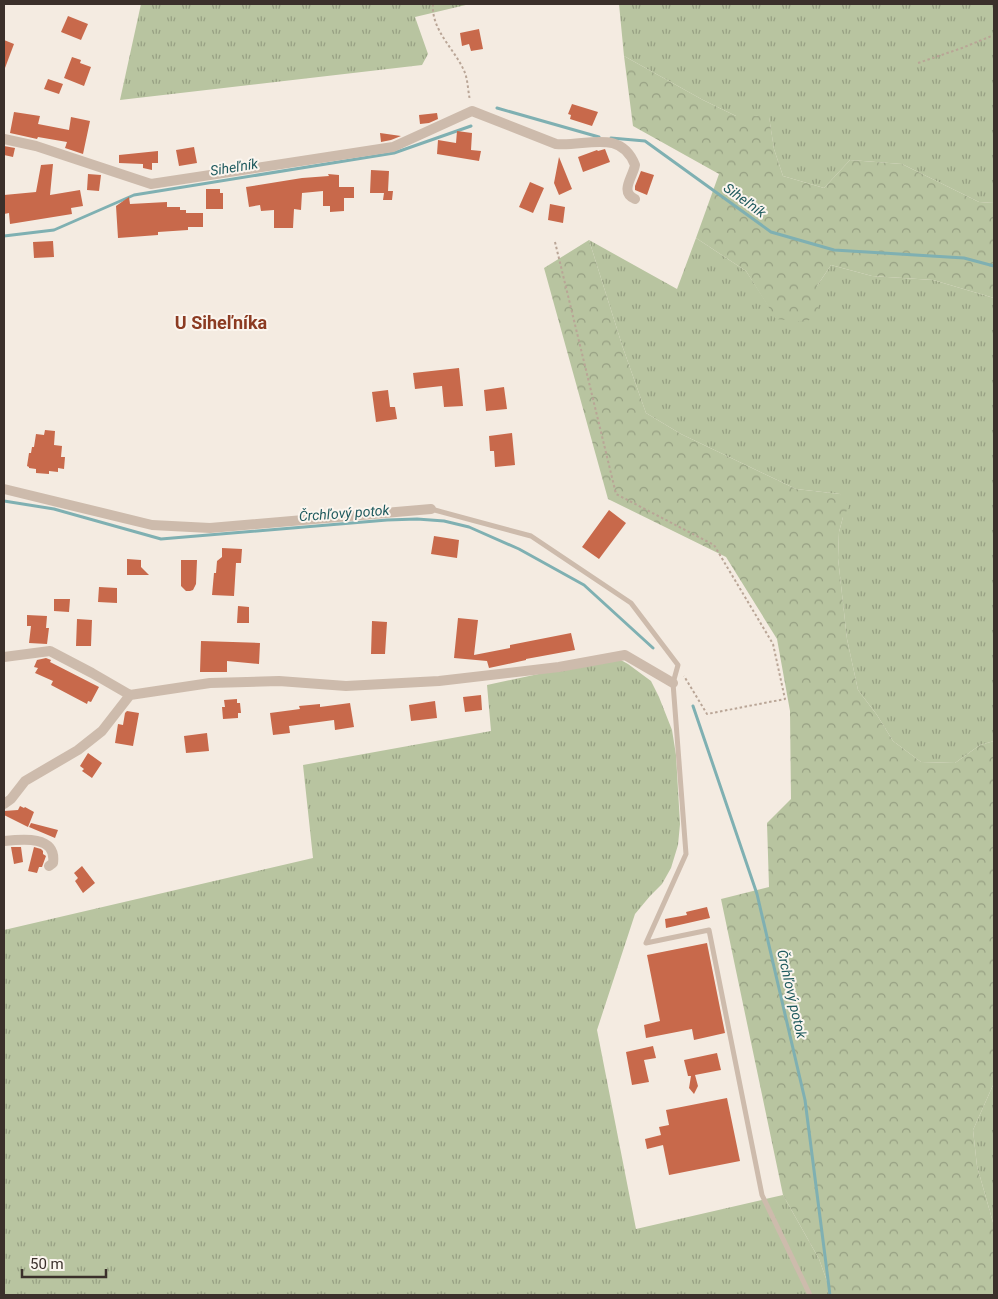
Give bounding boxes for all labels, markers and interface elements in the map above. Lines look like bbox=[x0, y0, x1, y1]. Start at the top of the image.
water label: Siheľník bbox=[209, 155, 260, 179]
water label: Siheľník bbox=[721, 179, 770, 221]
district label: U Siheľníka bbox=[175, 312, 268, 333]
water label: Črchľový potok bbox=[298, 500, 391, 524]
water label: Črchľový potok bbox=[774, 948, 812, 1041]
scale bar bbox=[22, 1246, 106, 1278]
text: 50 m bbox=[30, 1255, 64, 1273]

